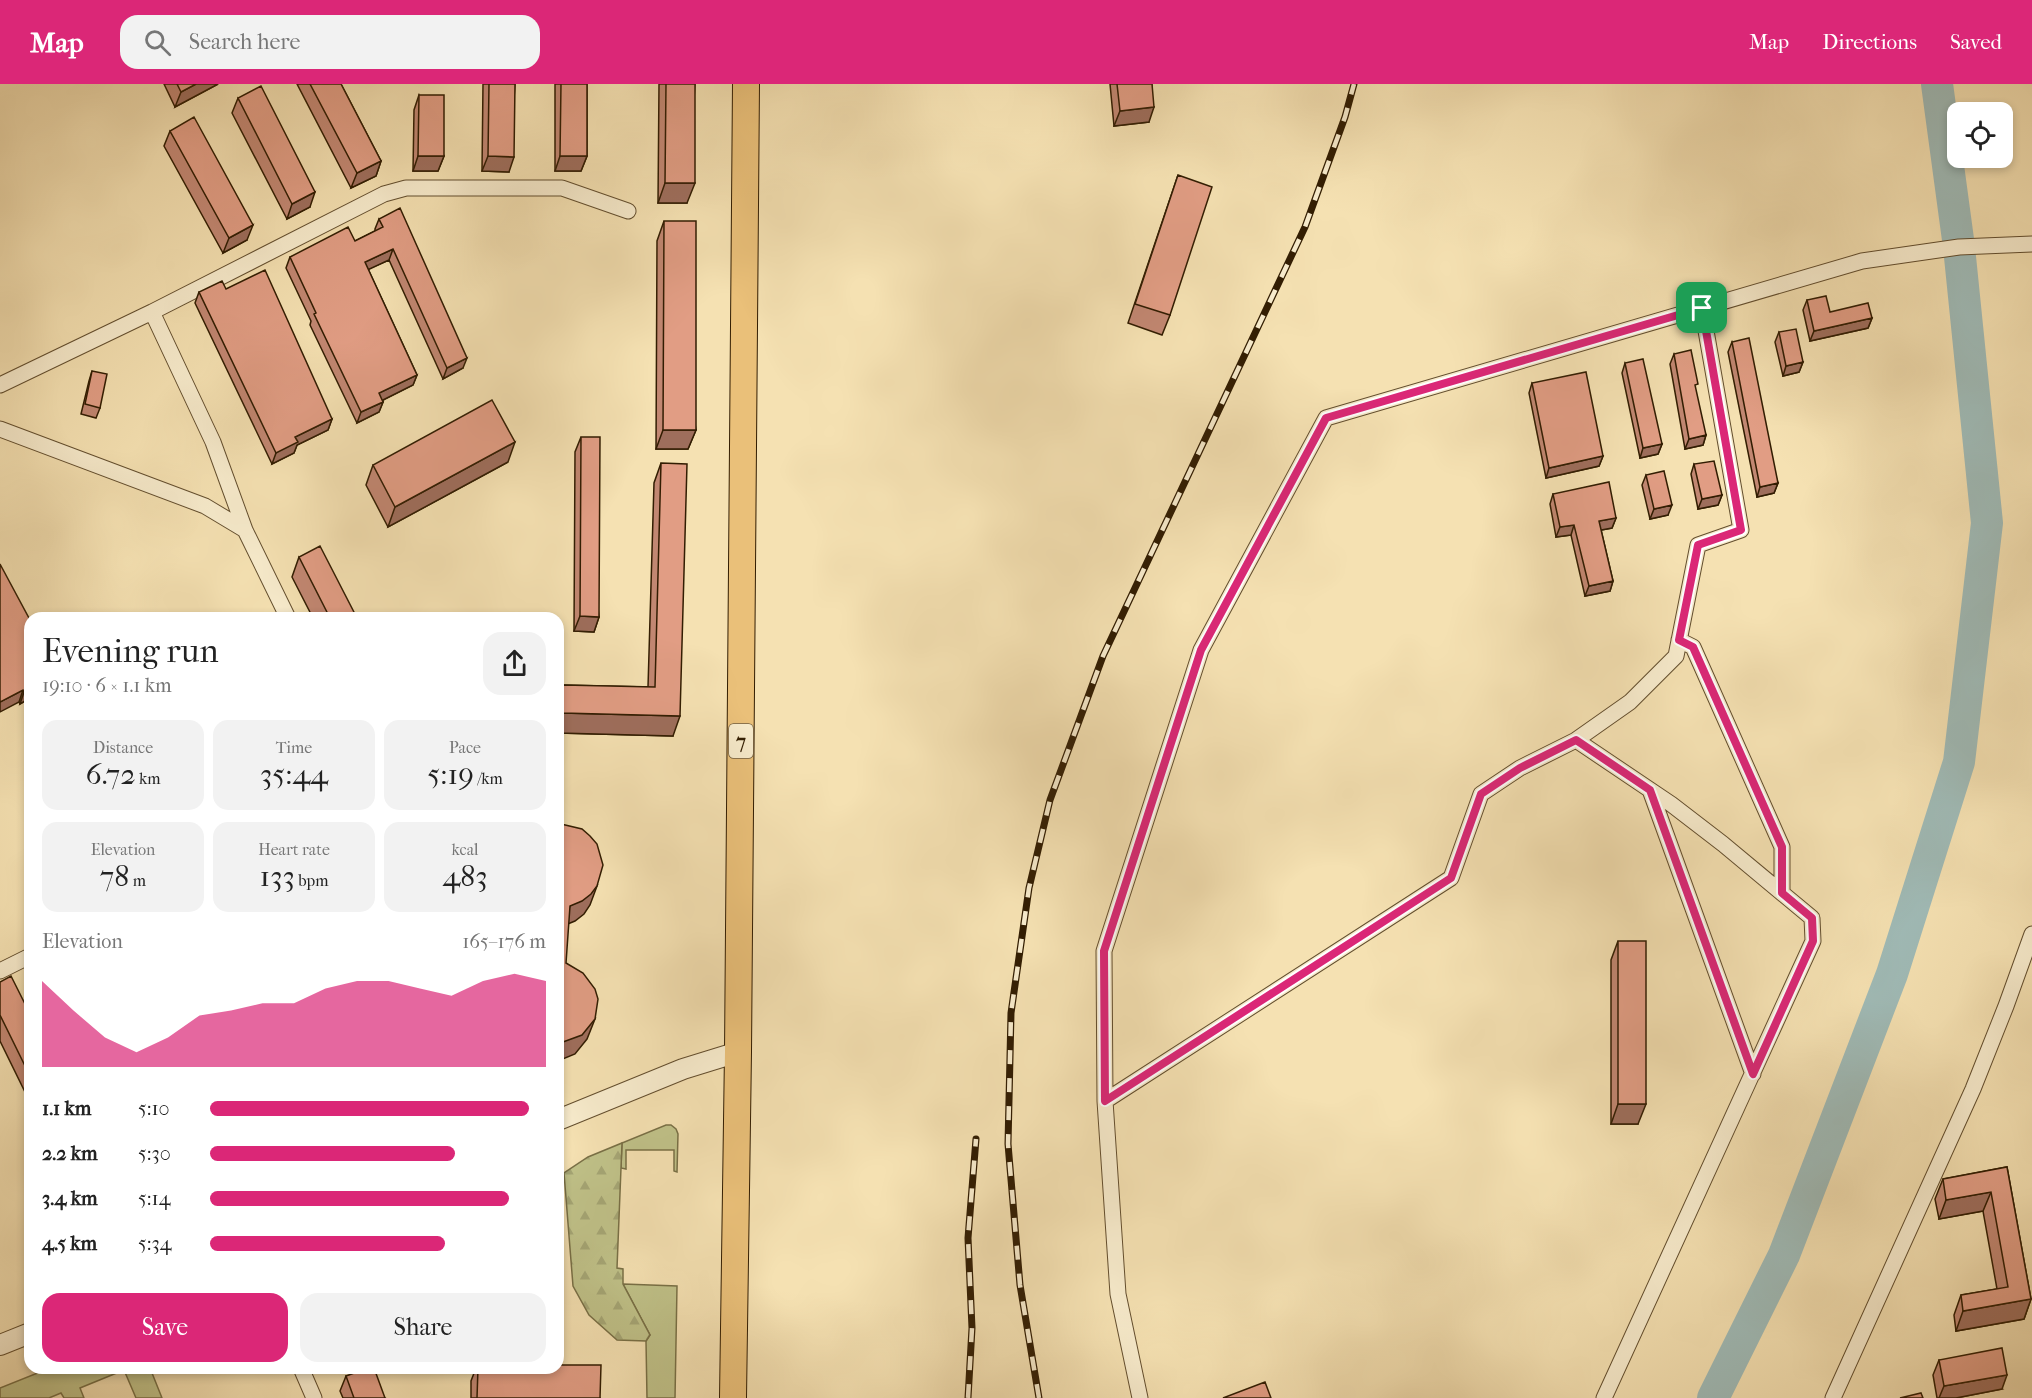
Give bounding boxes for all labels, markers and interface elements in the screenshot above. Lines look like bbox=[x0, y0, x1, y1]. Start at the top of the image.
search box bbox=[120, 15, 540, 69]
text: Map bbox=[30, 26, 84, 59]
icon: search bbox=[141, 26, 174, 59]
text: Search here bbox=[189, 29, 300, 55]
text: Map bbox=[1749, 30, 1789, 54]
text: Directions bbox=[1822, 30, 1917, 54]
text: Saved bbox=[1950, 30, 2002, 54]
map controls bbox=[1947, 102, 2013, 168]
button: locate bbox=[1947, 102, 2013, 168]
pin bbox=[1676, 282, 1727, 333]
icon: arrive bbox=[1685, 291, 1718, 324]
text: Evening run bbox=[42, 632, 219, 671]
button: share bbox=[483, 632, 546, 695]
text: 19:10 · 6 × 1.1 km bbox=[42, 674, 172, 697]
road number: 7 bbox=[729, 724, 753, 758]
text: Distance bbox=[93, 738, 153, 757]
text: Time bbox=[276, 738, 312, 757]
text: Pace bbox=[449, 738, 481, 757]
text: 6.72 bbox=[85, 757, 136, 792]
text: 35:44 bbox=[260, 757, 328, 792]
text: 5:19 bbox=[427, 757, 474, 792]
text: km bbox=[136, 769, 161, 788]
text: /km bbox=[474, 769, 503, 788]
text: Elevation bbox=[91, 840, 155, 859]
text: Heart rate bbox=[258, 840, 330, 859]
text: kcal bbox=[452, 840, 478, 859]
text: 78 bbox=[100, 859, 129, 894]
text: 133 bbox=[259, 859, 295, 894]
text: 483 bbox=[442, 859, 488, 894]
text: m bbox=[129, 871, 146, 890]
text: bpm bbox=[295, 871, 329, 890]
text: Elevation bbox=[42, 930, 123, 953]
text: 165–176 m bbox=[462, 930, 546, 953]
text: 1.1 km bbox=[42, 1097, 91, 1120]
text: 5:10 bbox=[138, 1097, 170, 1120]
text: 2.2 km bbox=[42, 1142, 98, 1165]
text: 5:30 bbox=[138, 1142, 171, 1165]
text: 3.4 km bbox=[42, 1187, 98, 1210]
text: 5:14 bbox=[138, 1187, 170, 1210]
text: 4.5 km bbox=[42, 1232, 97, 1255]
text: 5:34 bbox=[138, 1232, 172, 1255]
button: Save bbox=[42, 1293, 288, 1362]
button: Share bbox=[300, 1293, 546, 1362]

